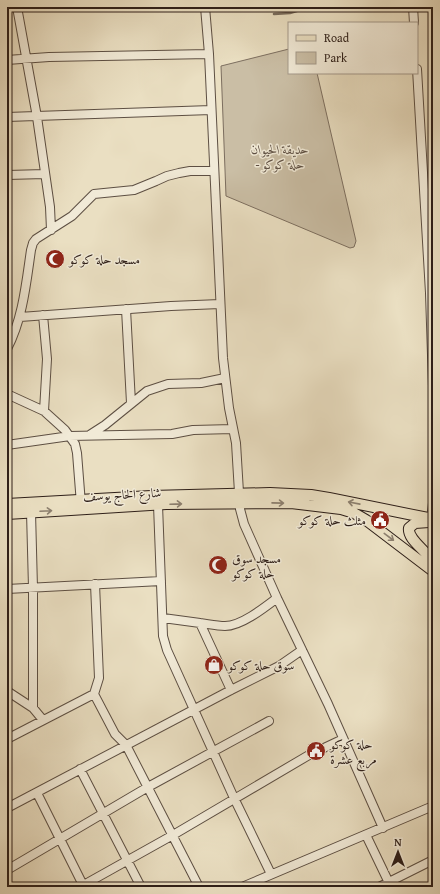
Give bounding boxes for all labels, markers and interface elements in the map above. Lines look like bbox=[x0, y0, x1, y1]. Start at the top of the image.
legend bbox=[288, 22, 418, 74]
text: Road bbox=[324, 29, 350, 46]
text: Park bbox=[324, 49, 348, 66]
park label: حديقة الحيوان - حلة كوكو bbox=[251, 140, 309, 174]
mosque icon: مسجد حلة كوكو bbox=[44, 248, 66, 270]
place label: مسجد حلة كوكو bbox=[67, 250, 140, 269]
street label: شارع الحاج يوسف bbox=[82, 483, 162, 508]
one-way arrow bbox=[348, 498, 361, 506]
one-way arrow bbox=[271, 499, 284, 507]
one-way arrow bbox=[169, 500, 182, 508]
one-way arrow bbox=[39, 508, 52, 515]
public building icon: مثلث حلة كوكو bbox=[369, 509, 391, 531]
place label: مثلث حلة كوكو bbox=[296, 511, 366, 530]
one-way arrow bbox=[383, 533, 394, 541]
place label: مسجد سوق حلة كوكو bbox=[230, 549, 281, 583]
mosque icon: مسجد سوق حلة كوكو bbox=[207, 554, 229, 576]
shop icon: سوق حلة كوكو bbox=[203, 654, 225, 676]
place label: سوق حلة كوكو bbox=[226, 656, 294, 675]
place label: حلة كوكو مربع عشرة bbox=[328, 735, 377, 772]
public building icon: حلة كوكو مربع عشرة bbox=[305, 740, 327, 762]
north arrow bbox=[378, 832, 418, 872]
text: N bbox=[394, 834, 402, 850]

